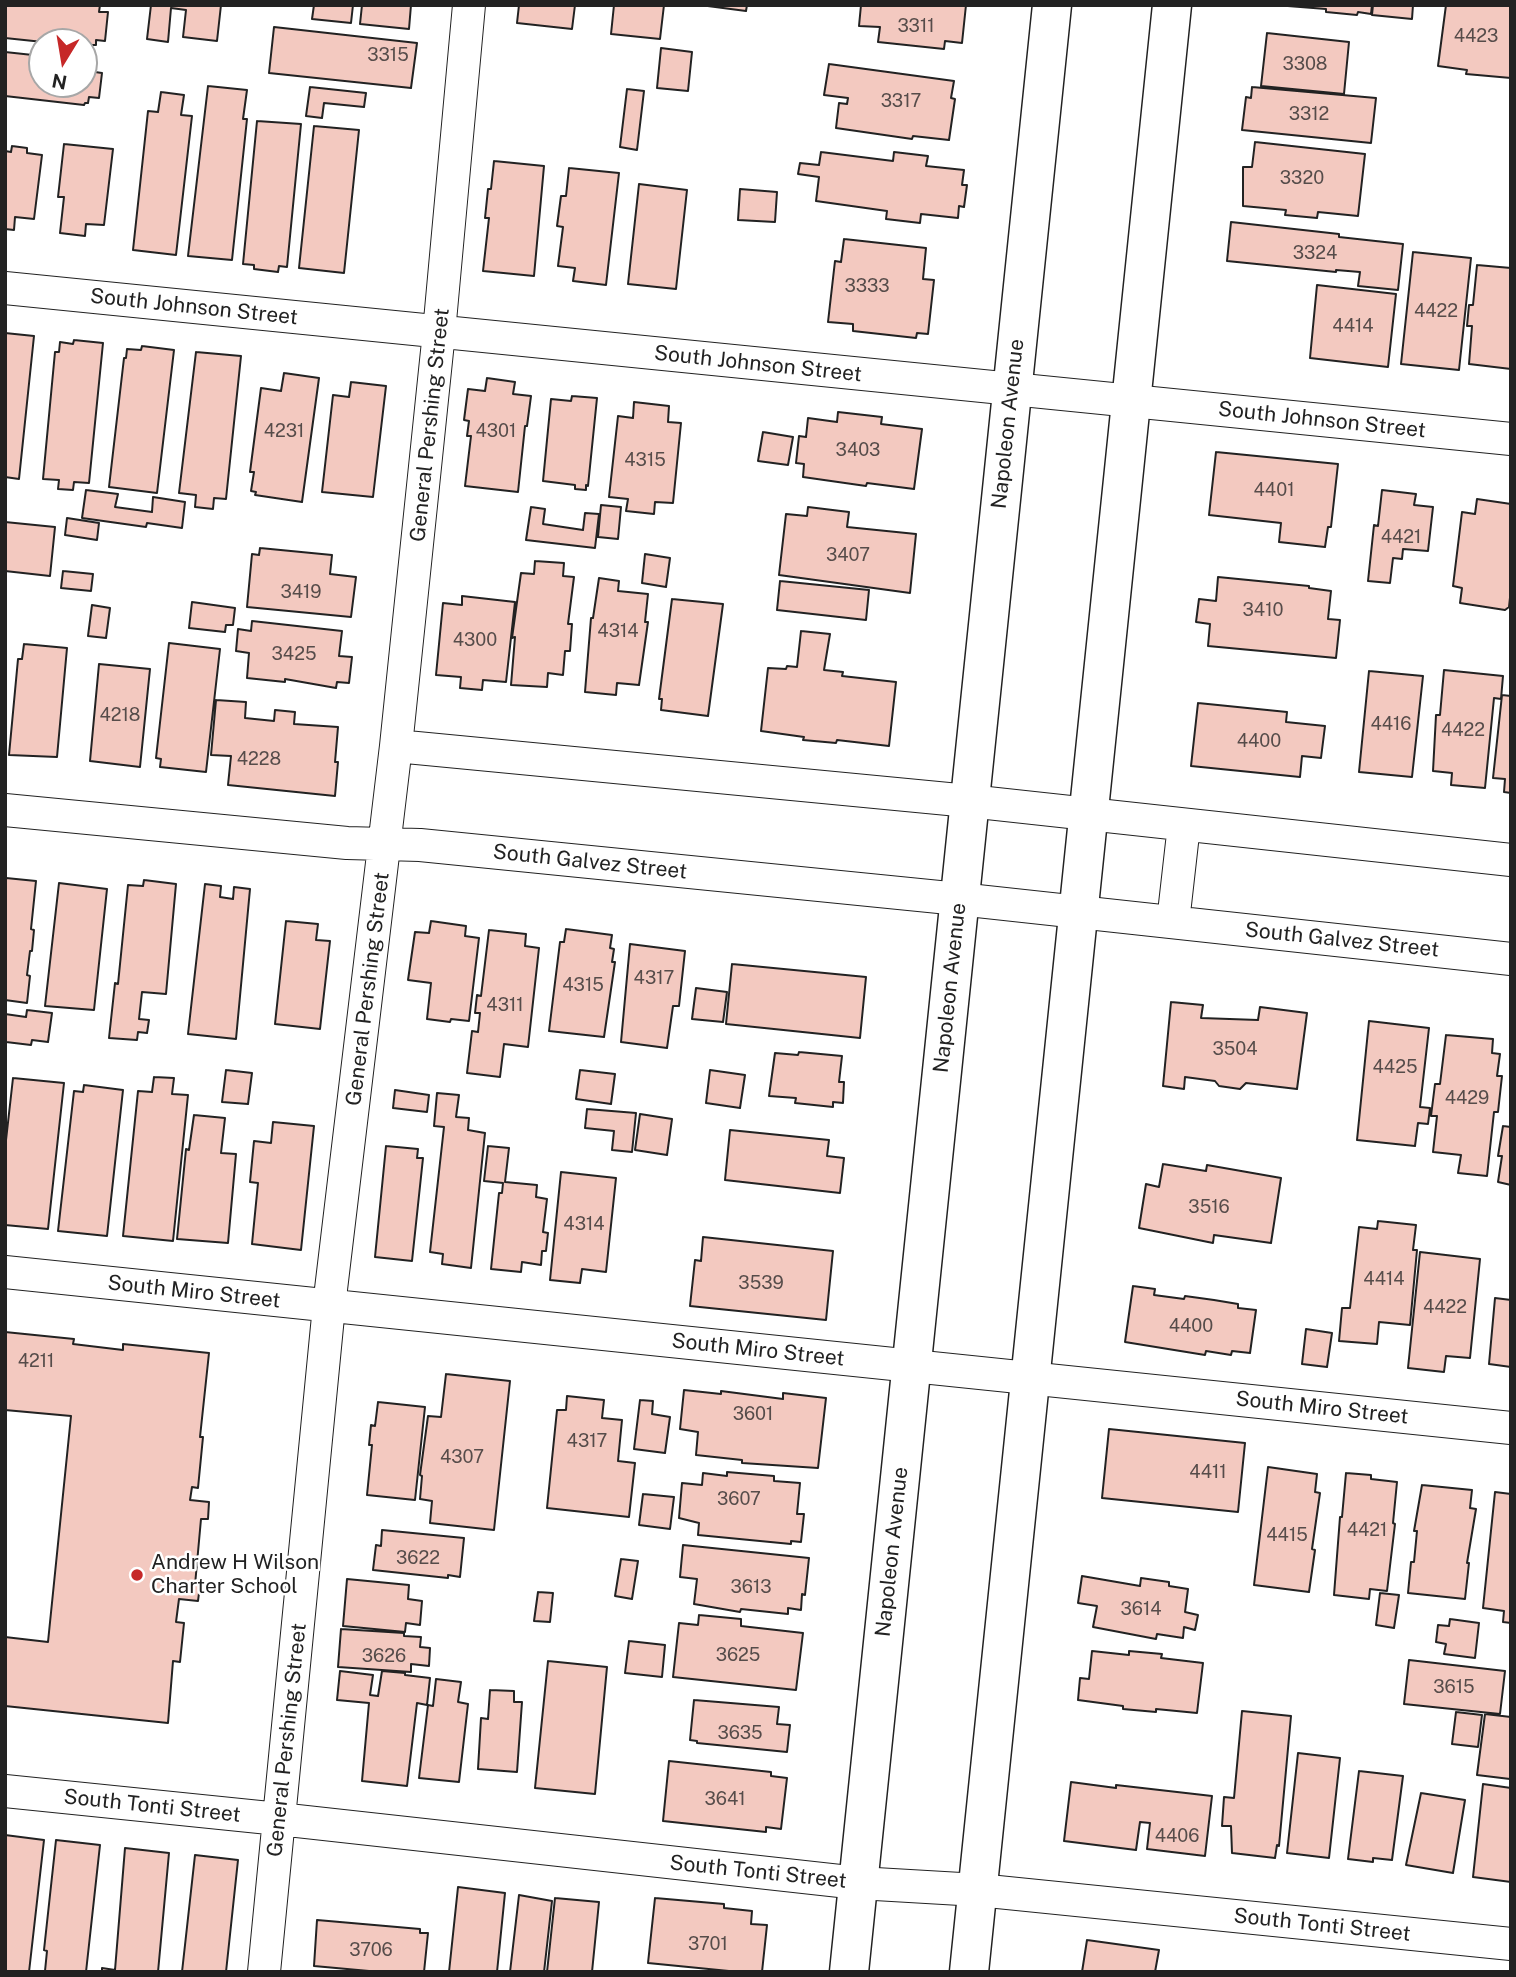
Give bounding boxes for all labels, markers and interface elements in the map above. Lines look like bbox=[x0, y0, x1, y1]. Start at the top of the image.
house number: 3311 bbox=[897, 15, 935, 37]
house number: 4423 bbox=[1454, 25, 1498, 47]
north arrow bbox=[28, 28, 98, 98]
house number: 3315 bbox=[367, 44, 409, 66]
house number: 3308 bbox=[1283, 53, 1327, 75]
text: N bbox=[50, 69, 69, 94]
house number: 3317 bbox=[881, 90, 921, 112]
house number: 3312 bbox=[1289, 103, 1329, 125]
house number: 3320 bbox=[1280, 167, 1324, 189]
house number: 3324 bbox=[1293, 242, 1337, 264]
house number: 3333 bbox=[844, 275, 890, 297]
street label: South Johnson Street bbox=[89, 284, 299, 330]
house number: 4422 bbox=[1414, 300, 1458, 322]
street label: General Pershing Street bbox=[405, 307, 455, 543]
house number: 4414 bbox=[1332, 315, 1374, 337]
street label: Napoleon Avenue bbox=[987, 338, 1029, 510]
street label: South Johnson Street bbox=[653, 341, 863, 387]
street label: South Johnson Street bbox=[1217, 397, 1427, 443]
house number: 4231 bbox=[264, 420, 304, 442]
house number: 4301 bbox=[476, 420, 516, 442]
house number: 3403 bbox=[836, 439, 880, 461]
house number: 4315 bbox=[624, 449, 666, 471]
house number: 4401 bbox=[1254, 479, 1294, 501]
house number: 4421 bbox=[1381, 526, 1421, 548]
house number: 3407 bbox=[826, 544, 870, 566]
house number: 3419 bbox=[280, 581, 322, 603]
house number: 3410 bbox=[1243, 599, 1283, 621]
house number: 4314 bbox=[597, 620, 639, 642]
house number: 4300 bbox=[453, 629, 497, 651]
house number: 3425 bbox=[272, 643, 316, 665]
house number: 4218 bbox=[99, 704, 141, 726]
house number: 4416 bbox=[1370, 713, 1412, 735]
house number: 4422 bbox=[1441, 719, 1485, 741]
house number: 4400 bbox=[1237, 730, 1281, 752]
house number: 4228 bbox=[237, 748, 281, 770]
street label: South Galvez Street bbox=[492, 839, 688, 885]
street label: General Pershing Street bbox=[341, 871, 395, 1107]
street label: Napoleon Avenue bbox=[929, 902, 971, 1074]
street label: South Galvez Street bbox=[1244, 917, 1440, 963]
house number: 4317 bbox=[634, 967, 674, 989]
house number: 4315 bbox=[562, 974, 604, 996]
house number: 4311 bbox=[486, 994, 524, 1016]
house number: 3504 bbox=[1212, 1038, 1258, 1060]
house number: 4425 bbox=[1373, 1056, 1417, 1078]
house number: 4429 bbox=[1445, 1087, 1489, 1109]
house number: 3516 bbox=[1188, 1196, 1230, 1218]
house number: 4314 bbox=[563, 1213, 605, 1235]
house number: 4414 bbox=[1363, 1268, 1405, 1290]
street label: South Miro Street bbox=[106, 1270, 282, 1314]
house number: 3539 bbox=[738, 1272, 784, 1294]
house number: 4422 bbox=[1423, 1296, 1467, 1318]
house number: 4400 bbox=[1169, 1315, 1213, 1337]
street label: South Miro Street bbox=[670, 1328, 846, 1372]
house number: 4211 bbox=[18, 1350, 54, 1372]
street label: South Miro Street bbox=[1234, 1386, 1410, 1430]
house number: 3601 bbox=[733, 1403, 773, 1425]
house number: 4317 bbox=[567, 1430, 607, 1452]
house number: 4307 bbox=[440, 1446, 484, 1468]
house number: 4411 bbox=[1189, 1461, 1227, 1483]
street label: Napoleon Avenue bbox=[871, 1466, 913, 1638]
house number: 3607 bbox=[717, 1488, 761, 1510]
house number: 4421 bbox=[1347, 1519, 1387, 1541]
house number: 4415 bbox=[1266, 1524, 1308, 1546]
house number: 3622 bbox=[396, 1547, 440, 1569]
place label: Andrew H Wilson Charter School bbox=[151, 1550, 319, 1600]
marker: Andrew H Wilson Charter School bbox=[129, 1567, 145, 1583]
house number: 3613 bbox=[730, 1576, 772, 1598]
house number: 3614 bbox=[1120, 1598, 1162, 1620]
street label: General Pershing Street bbox=[262, 1622, 312, 1858]
house number: 3625 bbox=[716, 1644, 760, 1666]
house number: 3626 bbox=[362, 1645, 406, 1667]
house number: 3615 bbox=[1433, 1676, 1475, 1698]
house number: 3635 bbox=[717, 1722, 763, 1744]
street label: South Tonti Street bbox=[62, 1784, 242, 1828]
house number: 3641 bbox=[704, 1788, 746, 1810]
house number: 4406 bbox=[1155, 1825, 1199, 1847]
street label: South Tonti Street bbox=[668, 1850, 848, 1894]
street label: South Tonti Street bbox=[1232, 1903, 1412, 1947]
house number: 3701 bbox=[688, 1933, 728, 1955]
house number: 3706 bbox=[349, 1939, 393, 1961]

